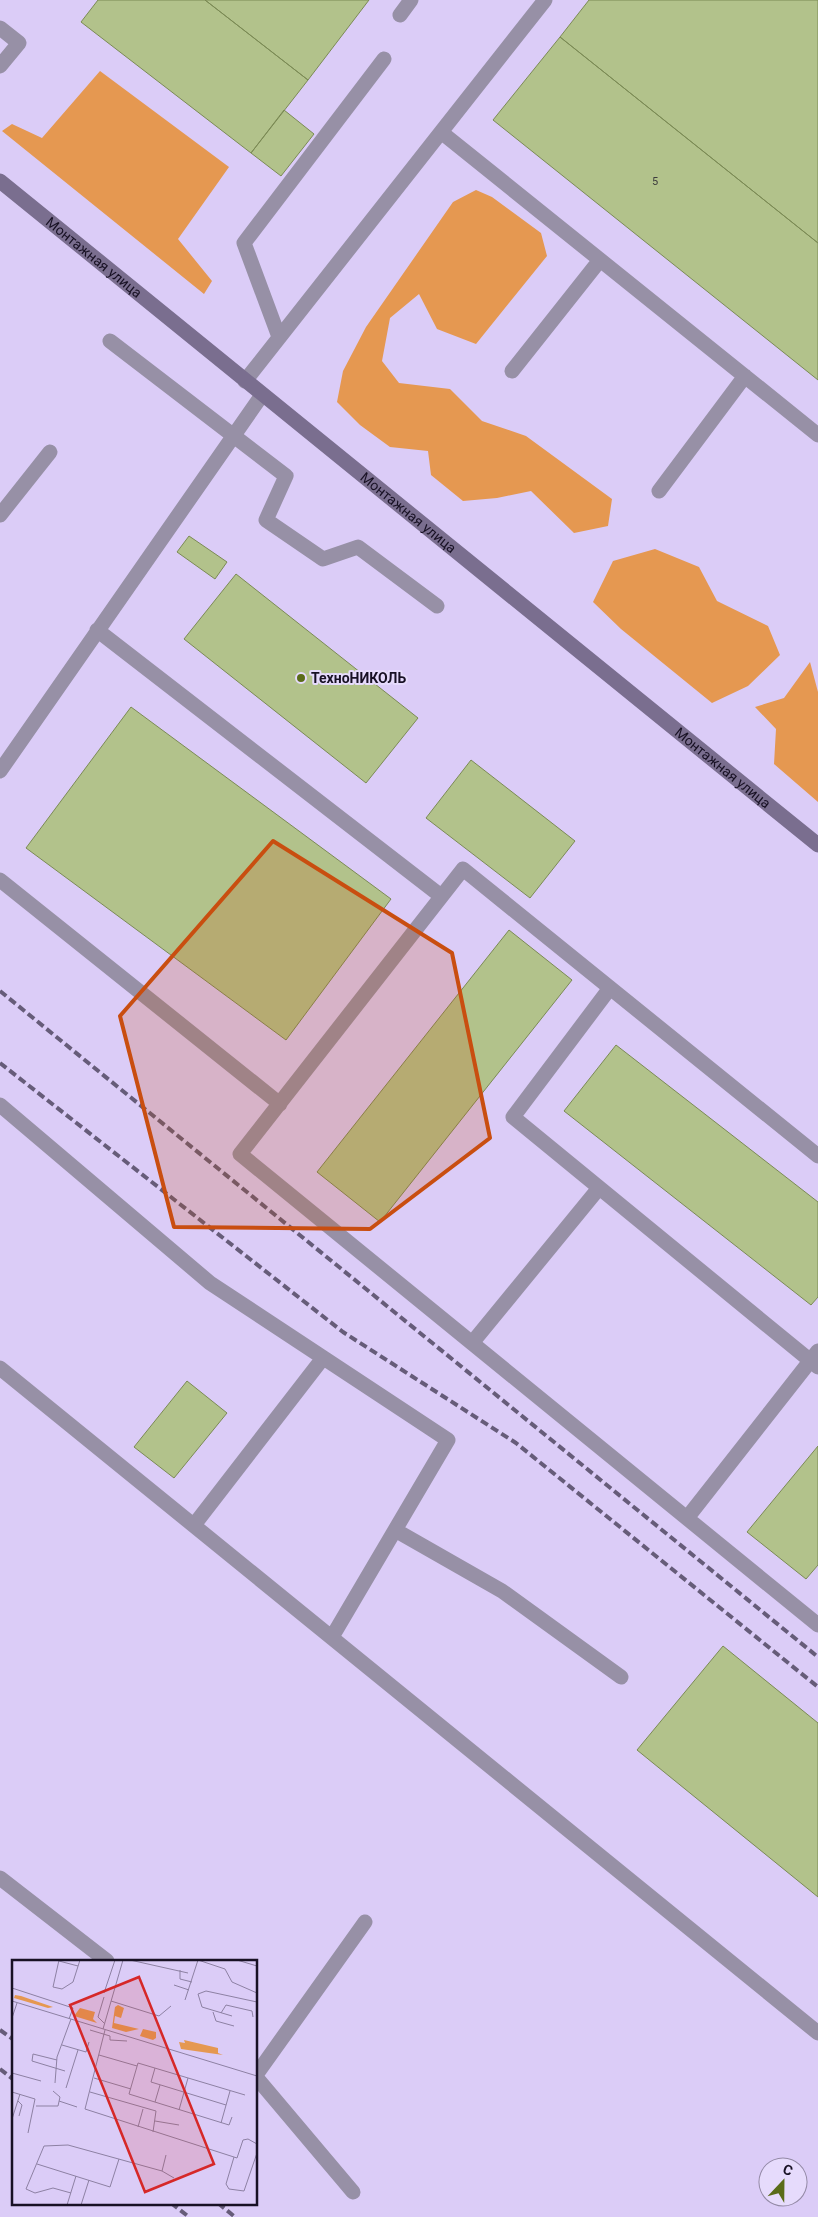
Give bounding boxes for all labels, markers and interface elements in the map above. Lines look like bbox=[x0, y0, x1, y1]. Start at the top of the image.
house number: 5 bbox=[652, 175, 658, 188]
street label: Монтажная улица bbox=[43, 214, 145, 301]
street label: Монтажная улица bbox=[357, 469, 459, 556]
place label: ТехноНИКОЛЬ bbox=[311, 670, 406, 686]
marker: ТехноНИКОЛЬ bbox=[295, 672, 307, 684]
street label: Монтажная улица bbox=[672, 724, 774, 811]
inset map bbox=[12, 1960, 258, 2204]
north arrow bbox=[758, 2157, 808, 2207]
text: С bbox=[781, 2161, 795, 2179]

